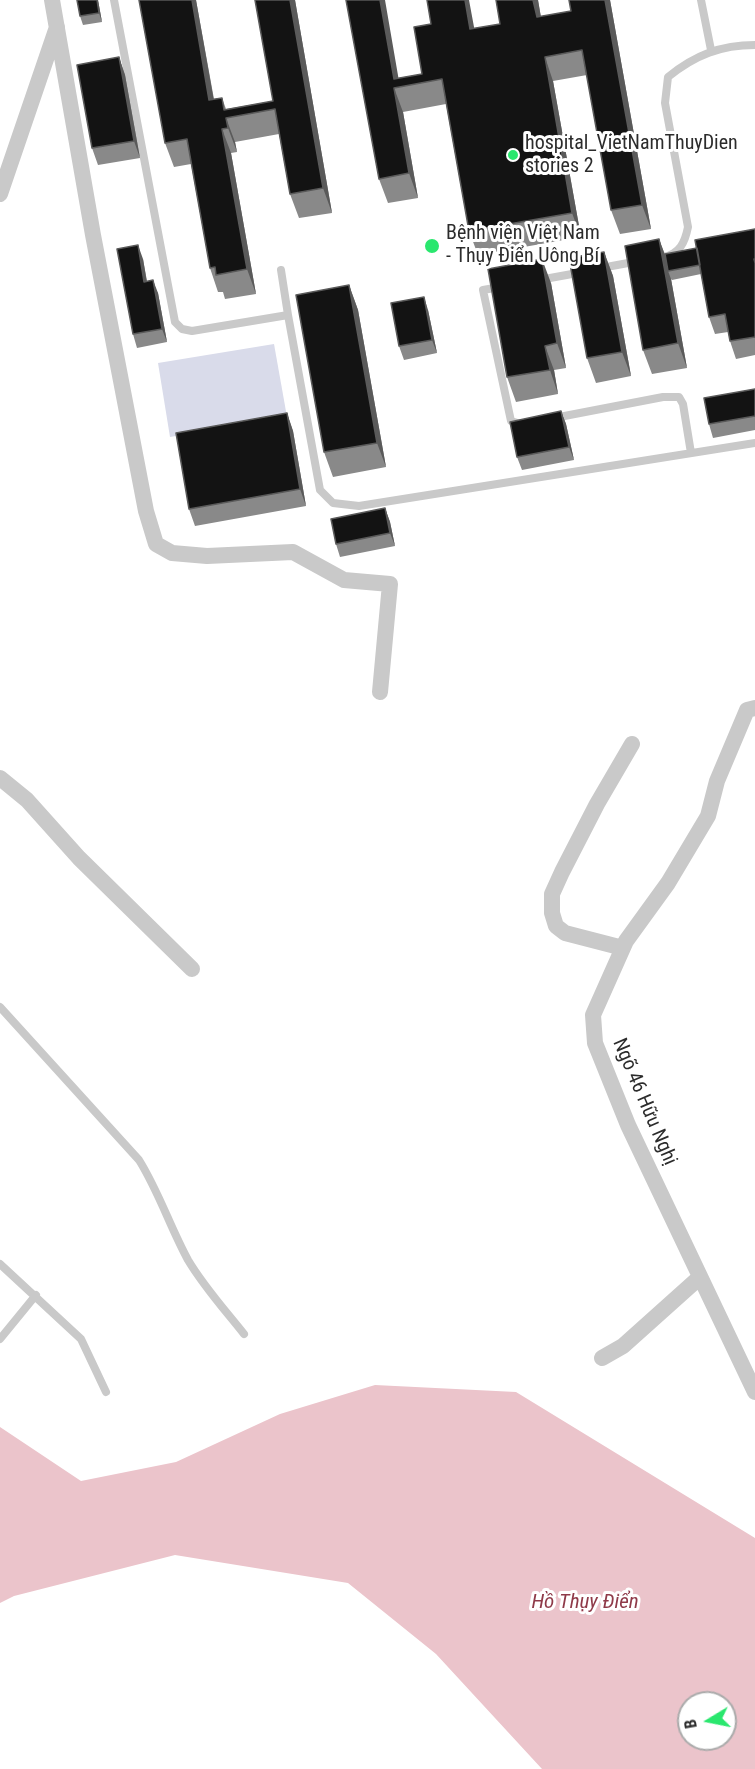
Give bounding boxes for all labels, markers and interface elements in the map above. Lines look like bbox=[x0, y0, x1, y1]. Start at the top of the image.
place label: hospital_VietNamThuyDien stories 2 bbox=[525, 132, 738, 179]
marker: hospital_VietNamThuyDien stories 2 bbox=[506, 148, 520, 162]
place label: Bệnh viện Việt Nam - Thụy Điển Uông Bí bbox=[446, 222, 600, 269]
marker: Bệnh viện Việt Nam - Thụy Điển Uông Bí bbox=[423, 237, 441, 255]
street label: Ngõ 46 Hữu Nghị bbox=[607, 1035, 681, 1169]
water label: Hồ Thụy Điển bbox=[531, 1590, 639, 1616]
north arrow bbox=[677, 1691, 737, 1751]
text: B bbox=[681, 1718, 701, 1730]

